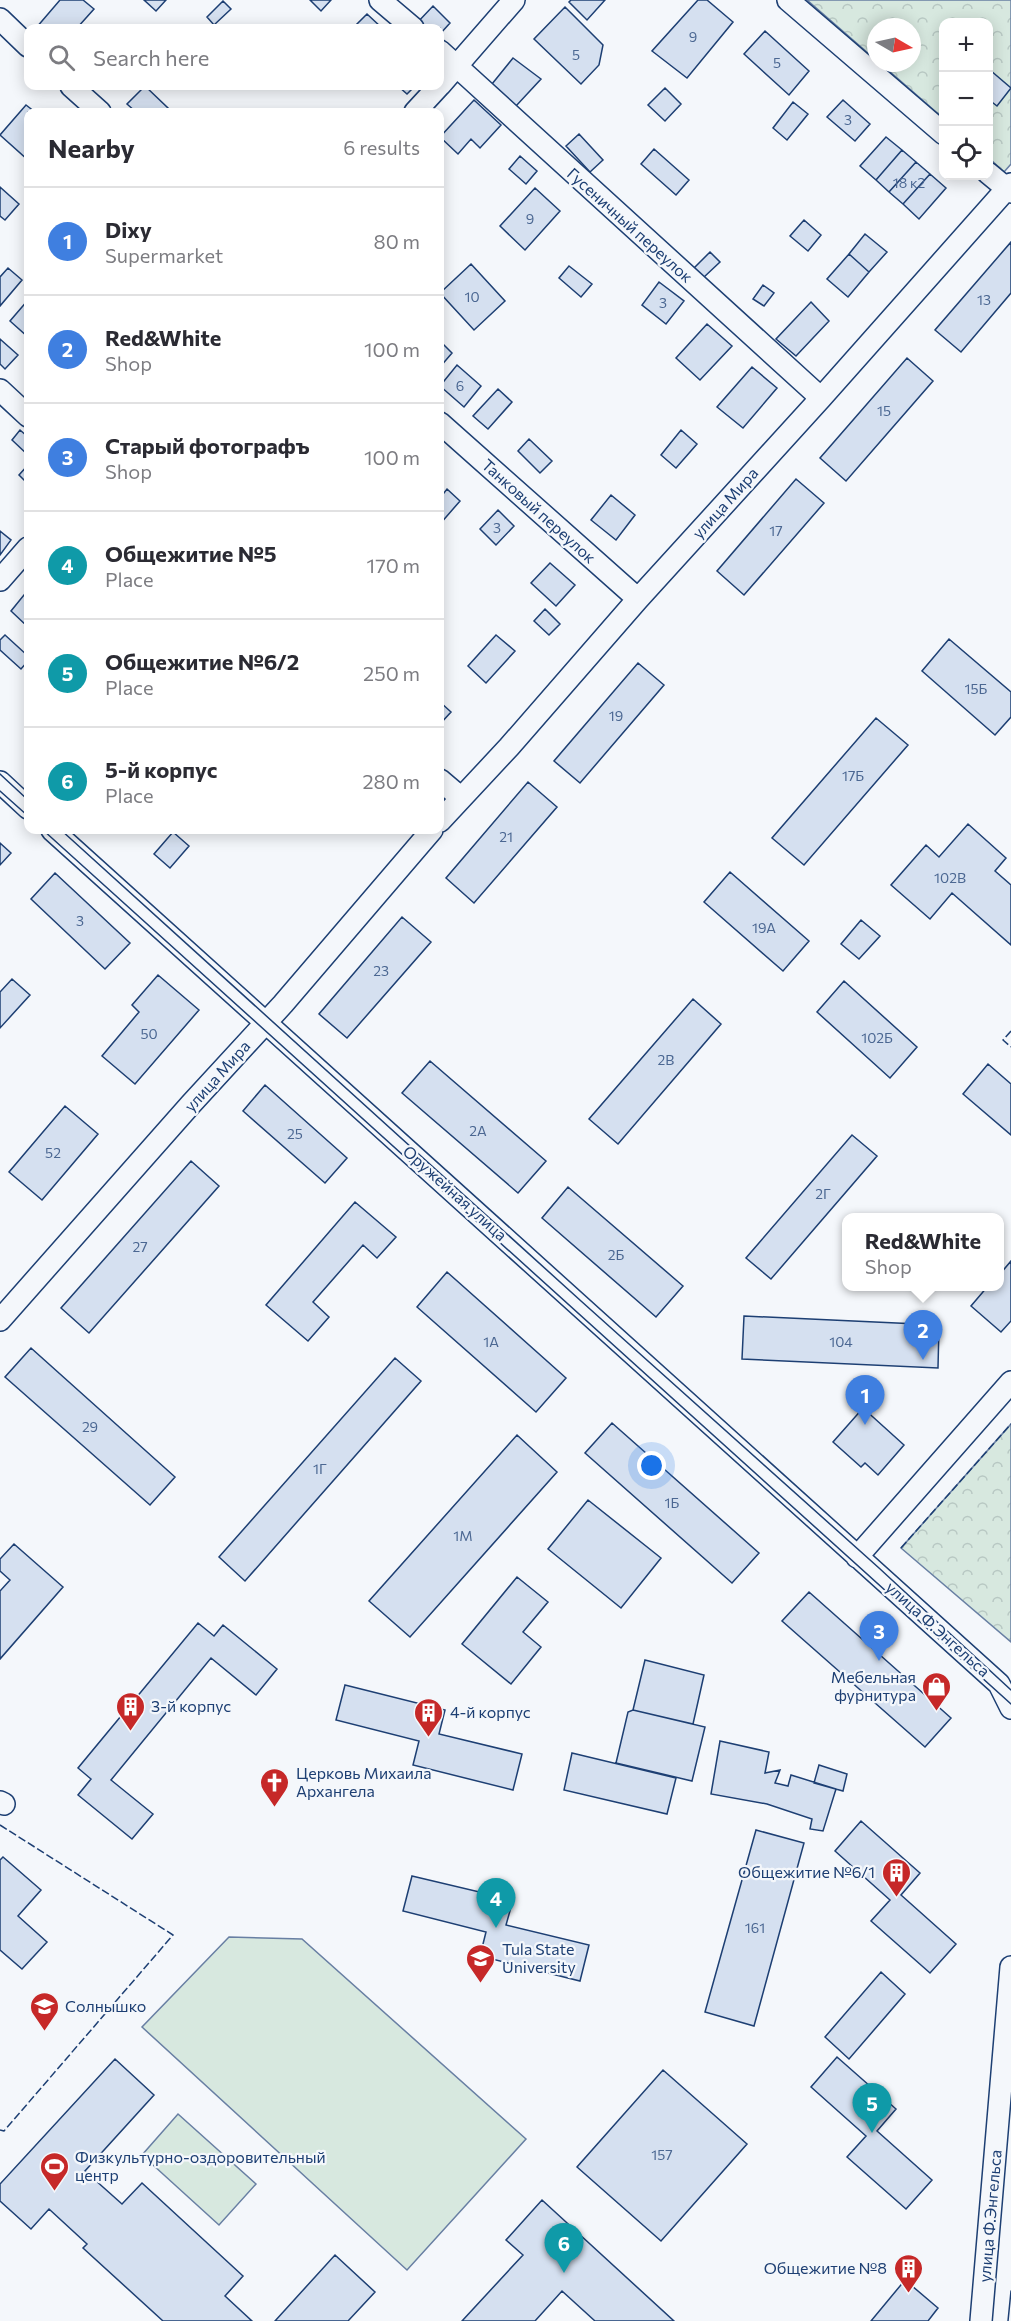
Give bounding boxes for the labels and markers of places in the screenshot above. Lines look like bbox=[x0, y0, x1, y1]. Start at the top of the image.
pin: 2 bbox=[904, 1310, 942, 1360]
pin: 1 bbox=[846, 1376, 884, 1425]
pin: 3 bbox=[860, 1612, 898, 1661]
place label: Мебельная фурнитура bbox=[831, 1667, 916, 1704]
shop icon: Мебельная фурнитура bbox=[921, 1670, 953, 1712]
building icon: 3-й корпус bbox=[114, 1690, 146, 1732]
place label: 3-й корпус bbox=[151, 1696, 231, 1715]
building icon: 4-й корпус bbox=[413, 1696, 445, 1738]
place label: 4-й корпус bbox=[450, 1702, 531, 1721]
place label: Церковь Михаила Архангела bbox=[296, 1763, 432, 1800]
church icon: Церковь Михаила Архангела bbox=[259, 1766, 291, 1808]
building icon: Общежитие №6/1 bbox=[880, 1856, 912, 1898]
place label: Общежитие №6/1 bbox=[738, 1862, 875, 1881]
pin: 4 bbox=[476, 1878, 516, 1928]
place label: Tula State University bbox=[502, 1939, 576, 1976]
school or university icon: Tula State University bbox=[465, 1942, 497, 1984]
school or university icon: Солнышко bbox=[28, 1990, 60, 2032]
place label: Солнышко bbox=[65, 1996, 146, 2015]
pin: 5 bbox=[852, 2084, 892, 2133]
place label: Физкультурно-оздоровительный центр bbox=[75, 2147, 326, 2184]
sports icon: Физкультурно-оздоровительный центр bbox=[38, 2150, 70, 2192]
pin: 6 bbox=[544, 2224, 584, 2273]
building icon: Общежитие №8 bbox=[892, 2252, 924, 2294]
place label: Общежитие №8 bbox=[764, 2258, 887, 2277]

